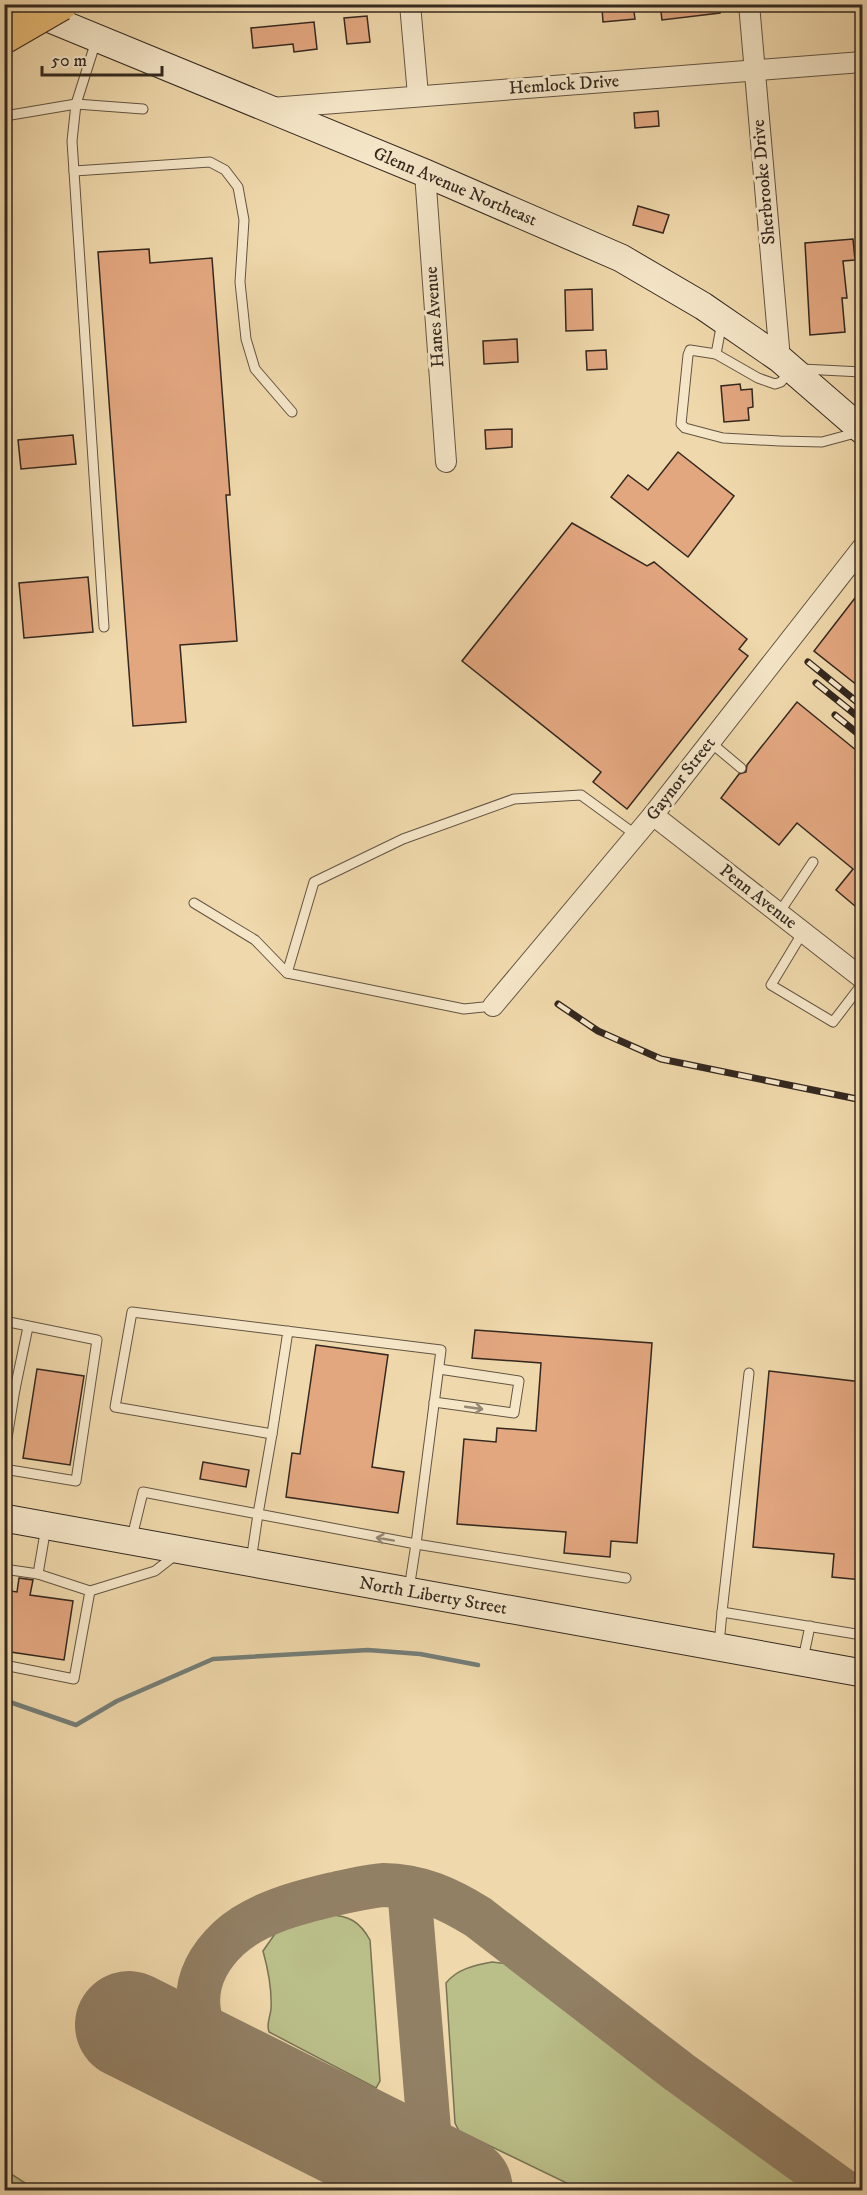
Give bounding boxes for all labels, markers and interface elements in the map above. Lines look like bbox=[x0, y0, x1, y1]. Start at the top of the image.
scale bar bbox=[42, 39, 162, 77]
text: 50 m bbox=[51, 50, 87, 72]
street label: Hemlock Drive bbox=[508, 70, 620, 100]
street label: Sherbrooke Drive bbox=[748, 118, 780, 246]
street label: Glenn Avenue Northeast bbox=[370, 143, 540, 232]
street label: Hanes Avenue bbox=[420, 266, 450, 368]
street label: Gaynor Street bbox=[642, 733, 721, 825]
street label: Penn Avenue bbox=[715, 860, 801, 934]
one-way arrow bbox=[464, 1402, 483, 1413]
one-way arrow bbox=[375, 1533, 395, 1544]
street label: North Liberty Street bbox=[357, 1572, 509, 1620]

